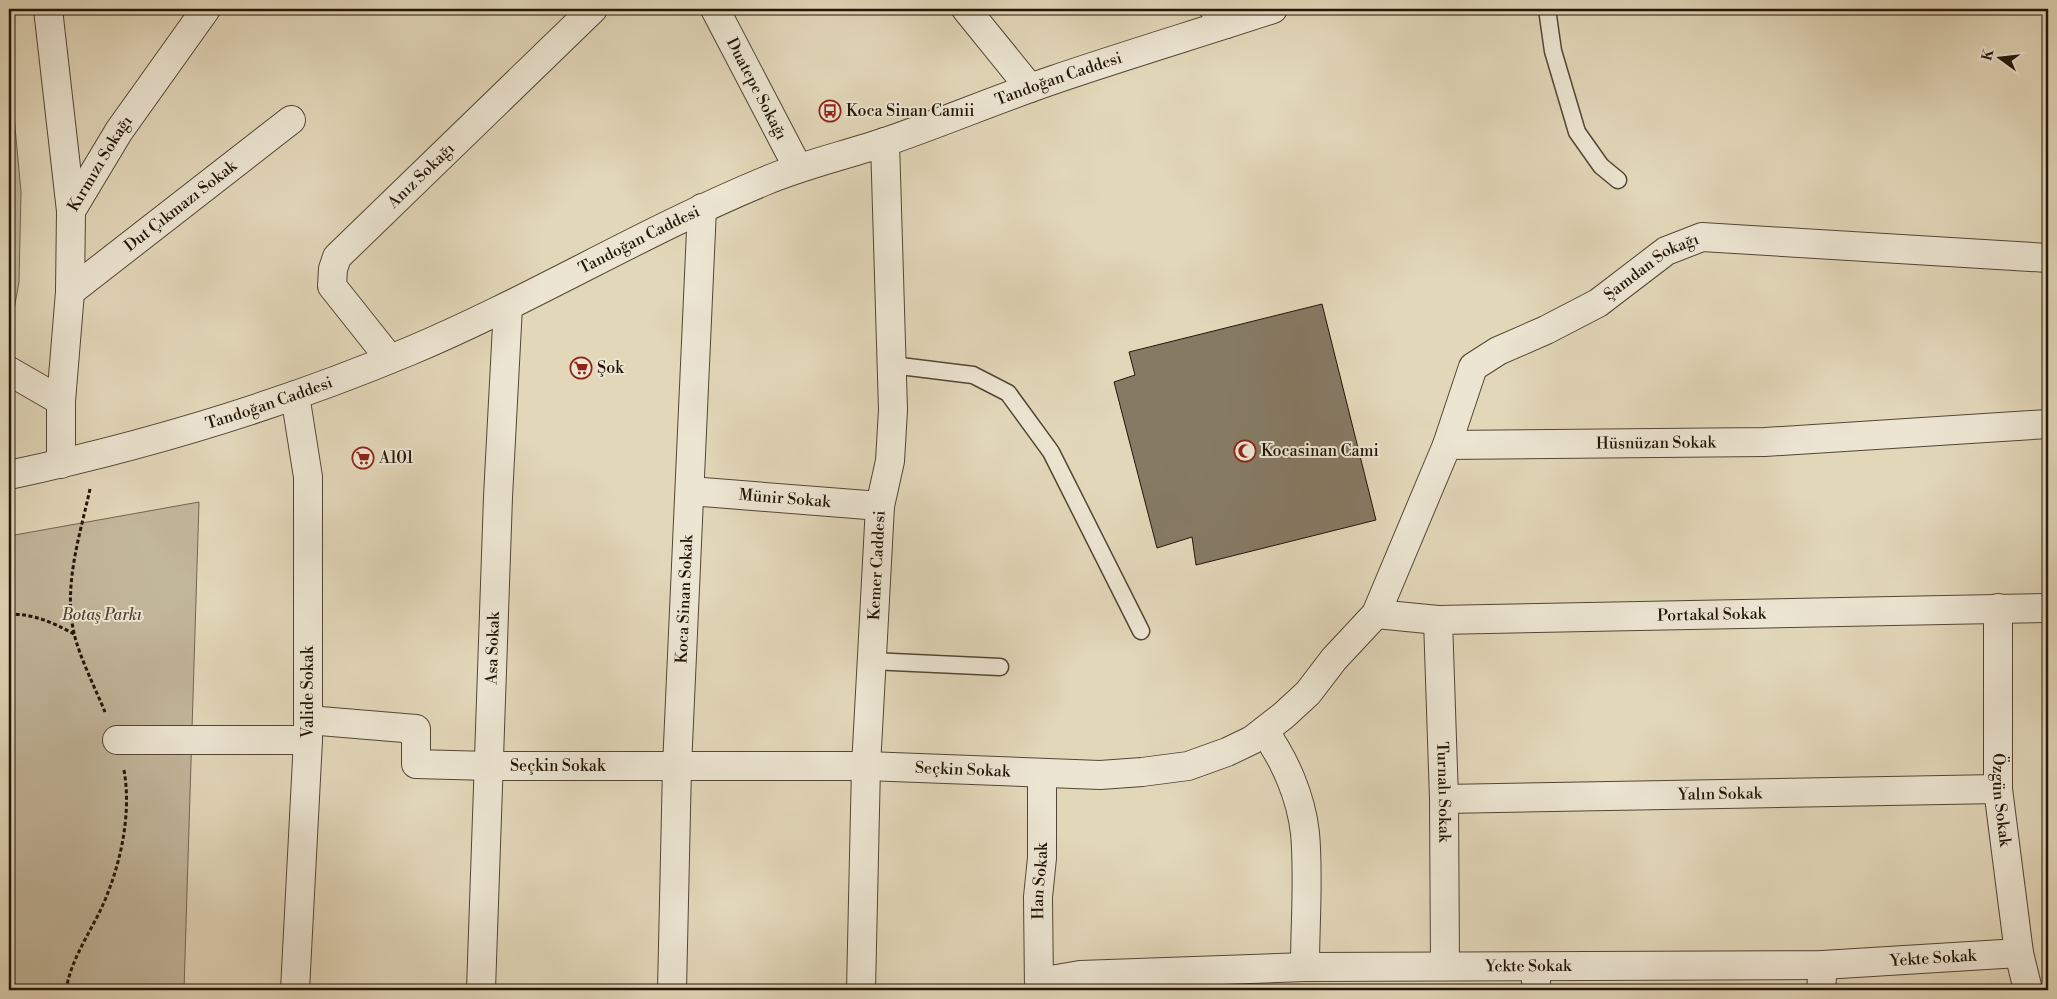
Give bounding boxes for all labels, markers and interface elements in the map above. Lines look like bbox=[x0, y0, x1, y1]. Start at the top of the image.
north arrow bbox=[1974, 32, 2024, 82]
street label: Duatepe Sokağı bbox=[722, 34, 792, 143]
text: K bbox=[1978, 46, 1999, 63]
street label: Tandoğan Caddesi bbox=[992, 48, 1125, 110]
bus stop icon: Koca Sinan Camii bbox=[818, 99, 842, 123]
place label: Koca Sinan Camii bbox=[846, 101, 975, 121]
street label: Kırmızı Sokağı bbox=[63, 112, 137, 215]
street label: Anız Sokağı bbox=[383, 139, 459, 213]
street label: Dut Çıkmazı Sokak bbox=[120, 155, 242, 256]
street label: Tandoğan Caddesi bbox=[575, 201, 703, 279]
street label: Şamdan Sokağı bbox=[1600, 229, 1702, 305]
supermarket icon: Şok bbox=[569, 356, 593, 380]
place label: Şok bbox=[597, 358, 625, 378]
street label: Tandoğan Caddesi bbox=[203, 372, 336, 434]
street label: Hüsnüzan Sokak bbox=[1596, 432, 1718, 454]
mosque icon: Kocasinan Cami bbox=[1233, 439, 1257, 463]
place label: Kocasinan Cami bbox=[1261, 441, 1379, 461]
supermarket icon: A101 bbox=[351, 446, 375, 470]
place label: A101 bbox=[378, 448, 413, 468]
street label: Münir Sokak bbox=[738, 485, 833, 512]
street label: Kemer Caddesi bbox=[864, 510, 890, 621]
street label: Koca Sinan Sokak bbox=[672, 533, 697, 664]
street label: Portakal Sokak bbox=[1657, 604, 1768, 626]
park label: Botaş Parkı bbox=[61, 605, 142, 625]
street label: Asa Sokak bbox=[482, 610, 504, 686]
street label: Valide Sokak bbox=[298, 644, 318, 739]
street label: Turnalı Sokak bbox=[1432, 741, 1454, 844]
street label: Özgün Sokak bbox=[1988, 753, 2015, 849]
street label: Seçkin Sokak bbox=[510, 756, 607, 776]
street label: Seçkin Sokak bbox=[914, 758, 1012, 782]
street label: Yalın Sokak bbox=[1677, 783, 1764, 805]
street label: Han Sokak bbox=[1028, 841, 1052, 920]
street label: Yekte Sokak bbox=[1888, 946, 1978, 971]
street label: Yekte Sokak bbox=[1484, 956, 1573, 976]

